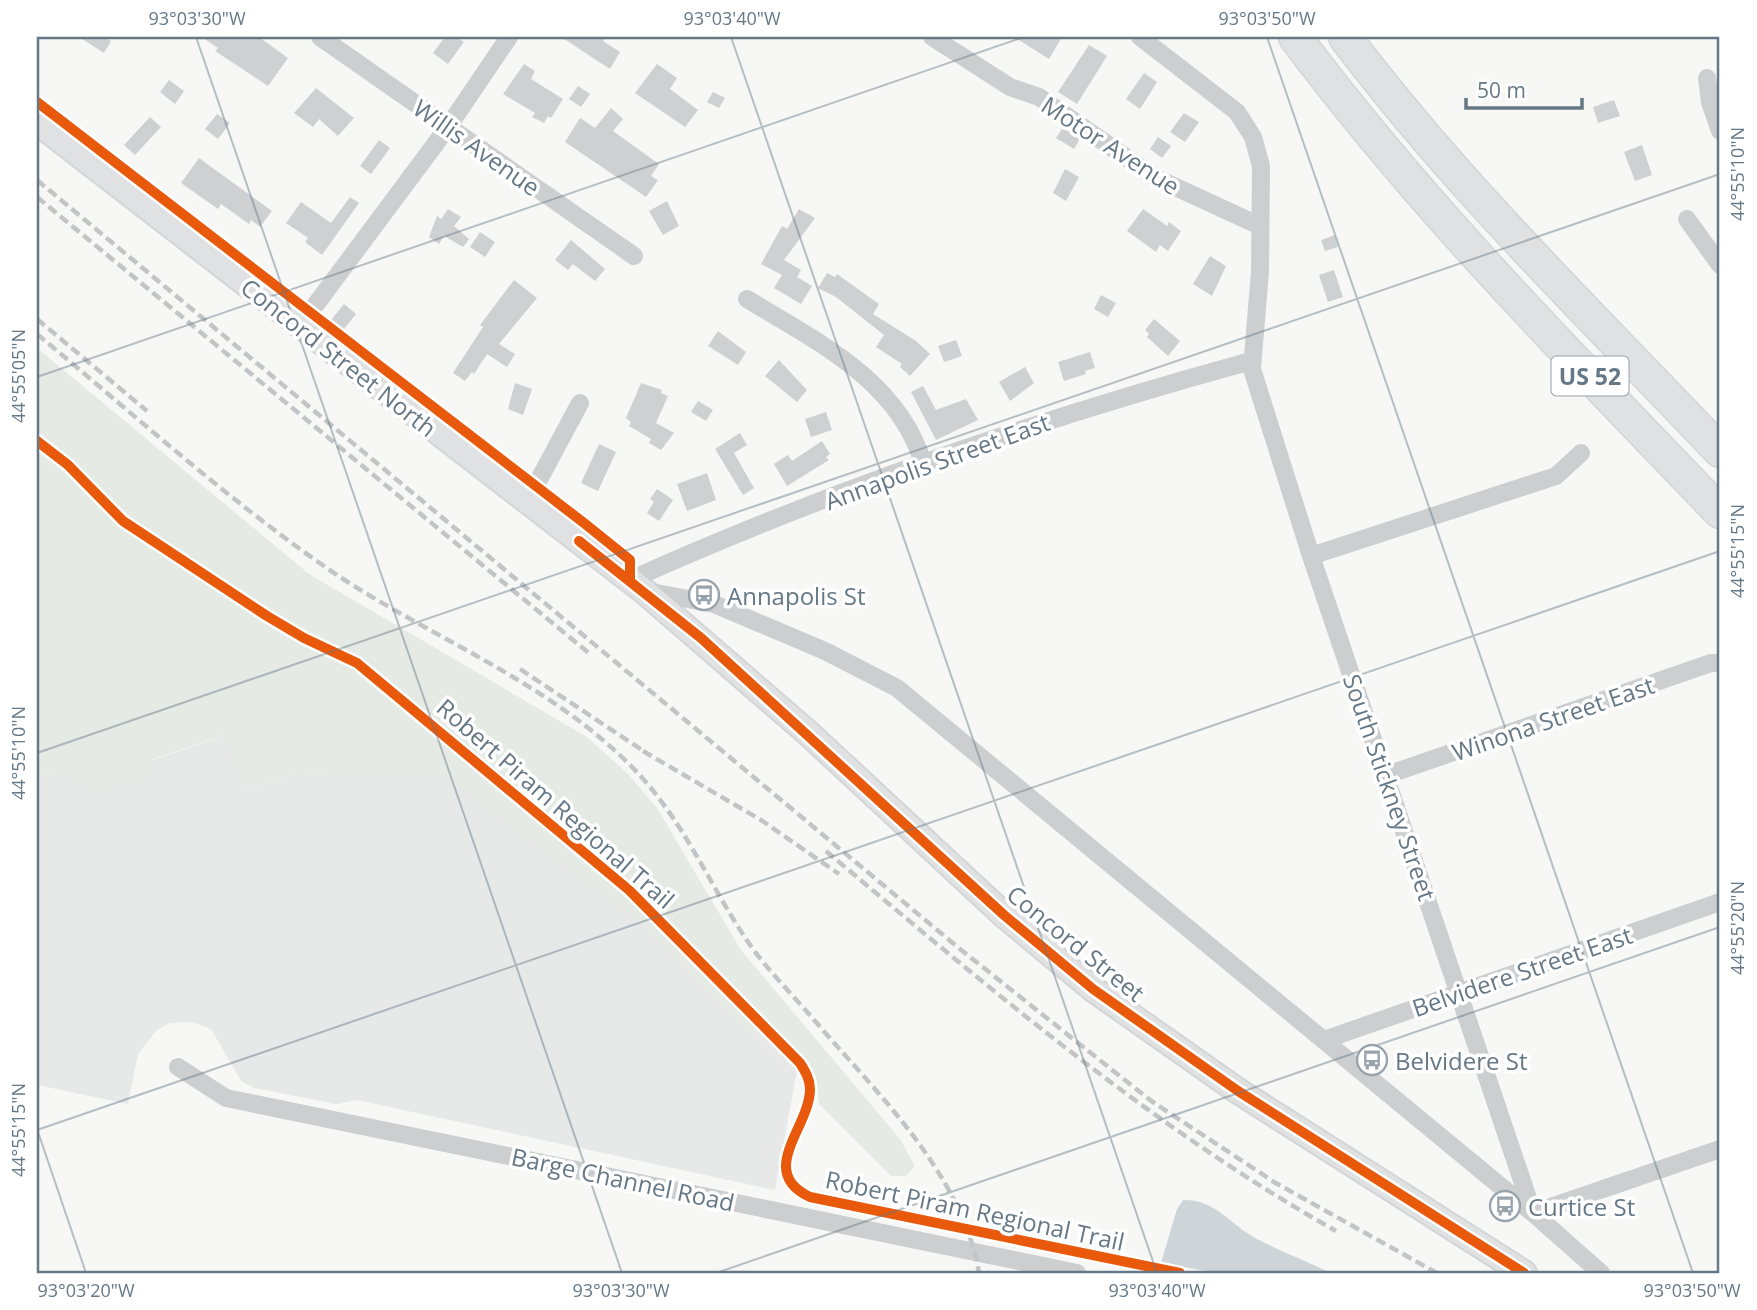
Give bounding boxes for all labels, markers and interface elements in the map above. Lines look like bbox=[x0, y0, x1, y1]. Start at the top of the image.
text: 93°03'30"W bbox=[148, 6, 246, 30]
text: 93°03'40"W bbox=[683, 6, 781, 30]
text: 93°03'50"W bbox=[1218, 6, 1316, 30]
scale bar bbox=[1466, 66, 1582, 110]
text: 50 m bbox=[1477, 76, 1526, 104]
street label: Motor Avenue bbox=[1035, 88, 1187, 202]
street label: Willis Avenue bbox=[407, 91, 547, 203]
text: 44°55'10"N bbox=[1725, 127, 1749, 221]
street label: Concord Street North bbox=[234, 270, 444, 444]
text: 44°55'05"N bbox=[6, 329, 30, 423]
road number: US 52 bbox=[1552, 356, 1628, 396]
street label: Annapolis Street East bbox=[820, 405, 1054, 517]
text: 44°55'15"N bbox=[1725, 504, 1749, 598]
bus stop icon: Annapolis St bbox=[687, 578, 721, 612]
place label: Annapolis St bbox=[727, 579, 866, 612]
street label: Winona Street East bbox=[1448, 668, 1658, 768]
street label: South Stickney Street bbox=[1336, 669, 1444, 905]
street label: Robert Piram Regional Trail bbox=[430, 691, 682, 915]
text: 44°55'10"N bbox=[6, 706, 30, 800]
street label: Concord Street bbox=[1000, 877, 1152, 1009]
text: 44°55'20"N bbox=[1725, 881, 1749, 975]
street label: Belvidere Street East bbox=[1408, 918, 1636, 1024]
bus stop icon: Belvidere St bbox=[1355, 1043, 1389, 1077]
place label: Belvidere St bbox=[1395, 1044, 1527, 1077]
text: 44°55'15"N bbox=[6, 1083, 30, 1177]
street label: Barge Channel Road bbox=[509, 1139, 737, 1219]
street label: Robert Piram Regional Trail bbox=[823, 1162, 1127, 1258]
bus stop icon: Curtice St bbox=[1488, 1189, 1522, 1223]
place label: Curtice St bbox=[1528, 1190, 1635, 1223]
text: 93°03'20"W bbox=[37, 1278, 135, 1302]
text: 93°03'30"W bbox=[572, 1278, 670, 1302]
text: 93°03'40"W bbox=[1108, 1278, 1206, 1302]
text: 93°03'50"W bbox=[1643, 1278, 1741, 1302]

